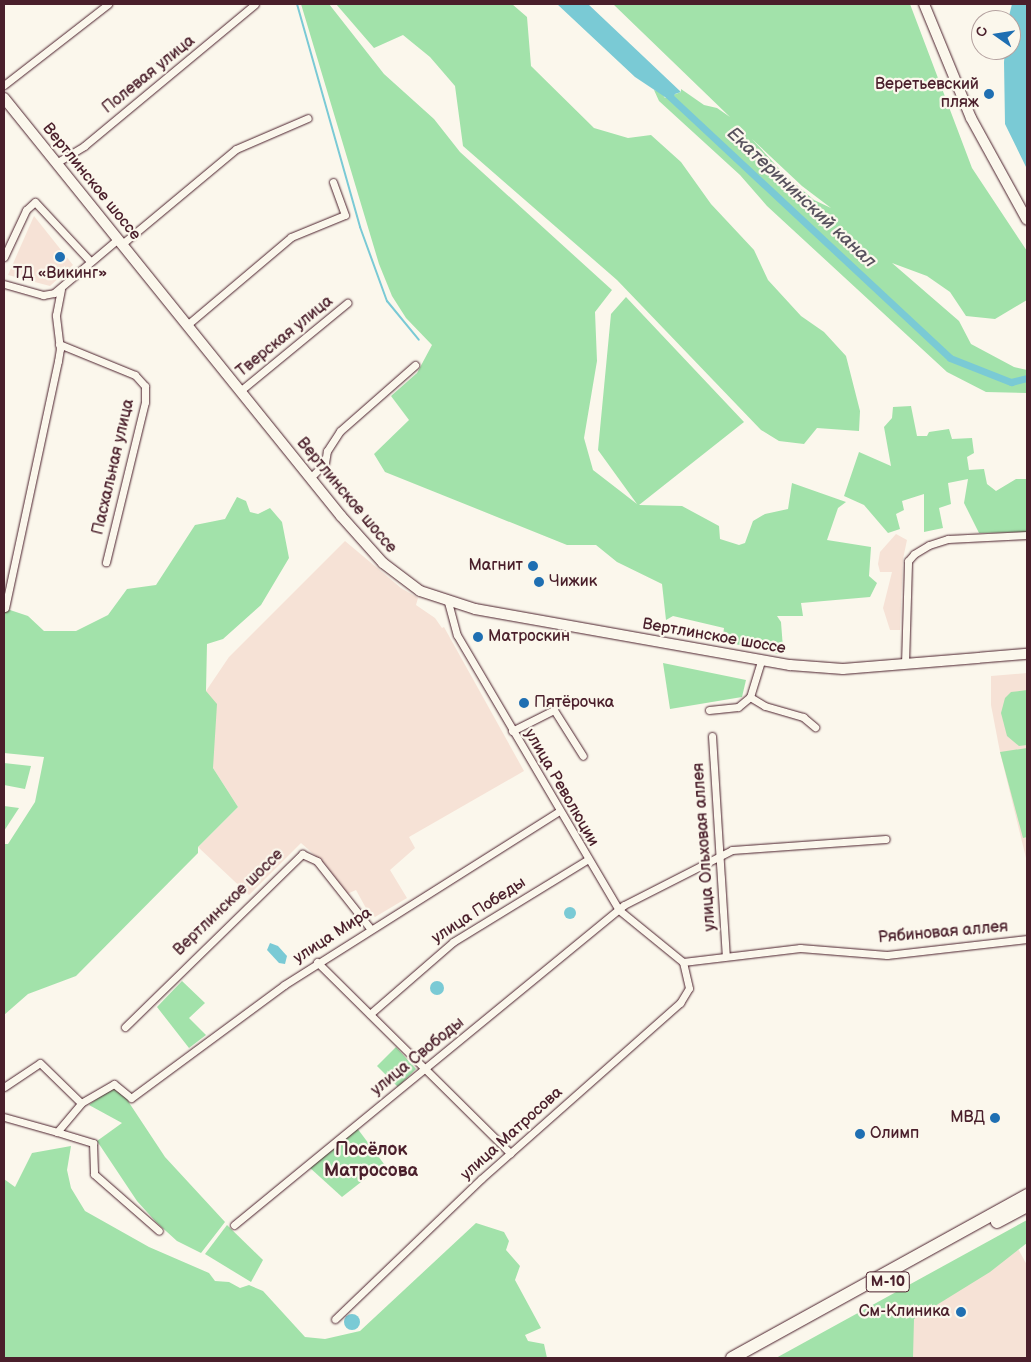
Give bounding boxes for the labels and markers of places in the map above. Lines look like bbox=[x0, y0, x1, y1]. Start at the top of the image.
place label: Веретьевский пляж bbox=[875, 75, 979, 113]
marker: Веретьевский пляж bbox=[983, 88, 995, 100]
marker: ТД «Викинг» bbox=[54, 251, 66, 263]
place label: ТД «Викинг» bbox=[13, 264, 107, 284]
place label: Магнит bbox=[468, 556, 523, 576]
marker: Магнит bbox=[527, 560, 539, 572]
place label: Чижик bbox=[549, 572, 597, 592]
marker: Чижик bbox=[533, 576, 545, 588]
place label: Матроскин bbox=[488, 627, 570, 647]
marker: Матроскин bbox=[472, 631, 484, 643]
place label: Пятёрочка bbox=[534, 693, 614, 713]
marker: Пятёрочка bbox=[518, 697, 530, 709]
place label: МВД bbox=[950, 1108, 985, 1128]
marker: МВД bbox=[989, 1112, 1001, 1124]
place label: Олимп bbox=[870, 1124, 919, 1144]
marker: Олимп bbox=[854, 1128, 866, 1140]
place label: См-Клиника bbox=[859, 1302, 950, 1322]
marker: См-Клиника bbox=[954, 1305, 968, 1319]

